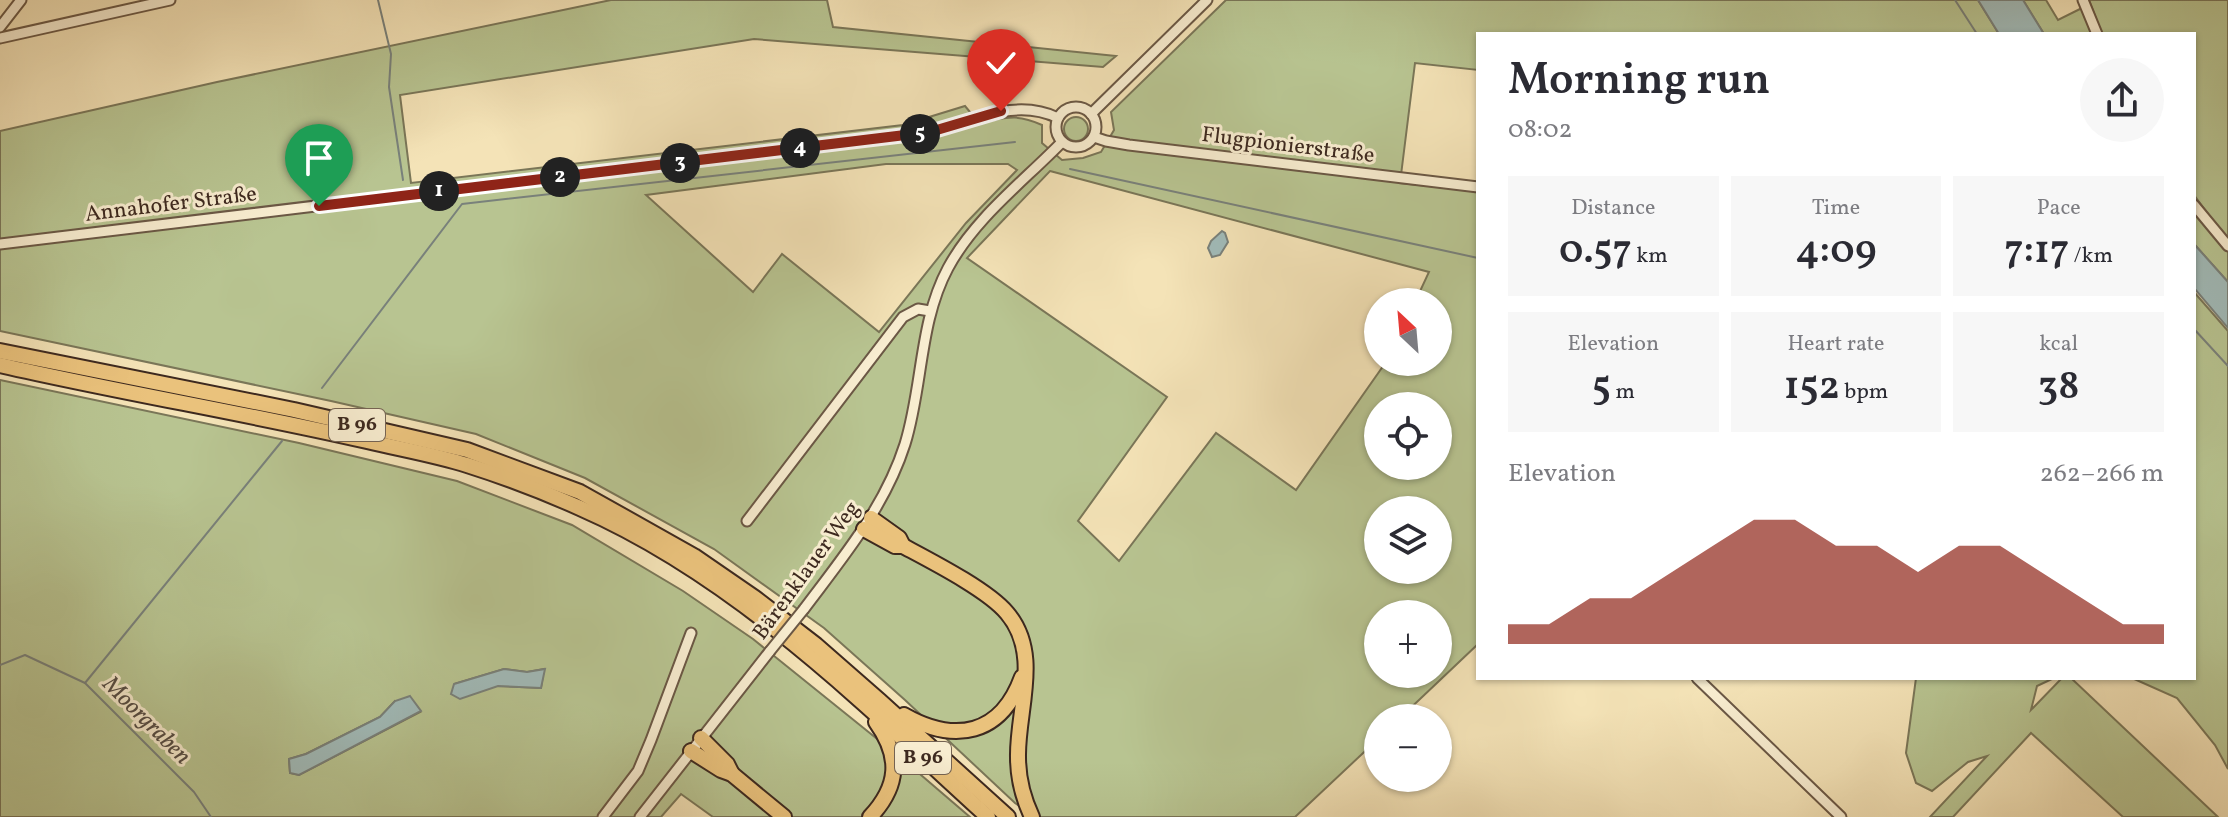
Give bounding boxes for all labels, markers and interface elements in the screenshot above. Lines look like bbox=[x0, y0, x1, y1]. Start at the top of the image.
pin bbox=[967, 29, 1035, 111]
icon: check bbox=[979, 41, 1023, 85]
text: Morning run bbox=[1508, 51, 1770, 112]
button: share bbox=[2080, 58, 2164, 142]
text: 08:02 bbox=[1508, 112, 1573, 148]
pin: 5 bbox=[900, 114, 940, 154]
text: 5 bbox=[915, 118, 925, 149]
street label: Flugpionierstraße bbox=[1200, 120, 1376, 172]
pin bbox=[285, 124, 353, 206]
pin: 4 bbox=[780, 128, 820, 168]
text: 4 bbox=[793, 132, 807, 163]
icon: arrive bbox=[297, 136, 341, 180]
pin: 3 bbox=[660, 143, 700, 183]
text: 3 bbox=[674, 147, 686, 178]
pin: 2 bbox=[540, 157, 580, 197]
text: 2 bbox=[554, 161, 566, 192]
pin: 1 bbox=[419, 171, 459, 211]
text: 1 bbox=[435, 175, 443, 206]
street label: Annahofer Straße bbox=[83, 179, 259, 231]
text: Distance bbox=[1571, 193, 1655, 224]
text: Time bbox=[1812, 193, 1860, 224]
text: Pace bbox=[2037, 193, 2081, 224]
text: 0.57 bbox=[1559, 224, 1632, 280]
text: 4:09 bbox=[1795, 224, 1876, 280]
text: 7:17 bbox=[2004, 224, 2069, 280]
text: km bbox=[1632, 241, 1668, 272]
text: /km bbox=[2069, 241, 2113, 272]
north arrow bbox=[1364, 288, 1452, 376]
map controls bbox=[1364, 288, 1452, 792]
text: Elevation bbox=[1568, 329, 1659, 360]
text: Heart rate bbox=[1787, 329, 1885, 360]
text: kcal bbox=[2039, 329, 2078, 360]
text: 5 bbox=[1592, 360, 1611, 416]
text: 152 bbox=[1784, 360, 1840, 416]
text: 38 bbox=[2038, 360, 2080, 416]
text: m bbox=[1611, 377, 1635, 408]
text: bpm bbox=[1840, 377, 1888, 408]
button: locate bbox=[1364, 392, 1452, 480]
road number: B 96 bbox=[329, 409, 385, 441]
text: Elevation bbox=[1508, 456, 1616, 492]
text: 262–266 m bbox=[2040, 456, 2164, 492]
street label: Bärenklauer Weg bbox=[746, 495, 868, 647]
button: layers bbox=[1364, 496, 1452, 584]
button: + bbox=[1364, 600, 1452, 688]
water label: Moorgraben bbox=[93, 668, 198, 773]
button: − bbox=[1364, 704, 1452, 792]
road number: B 96 bbox=[895, 742, 951, 774]

